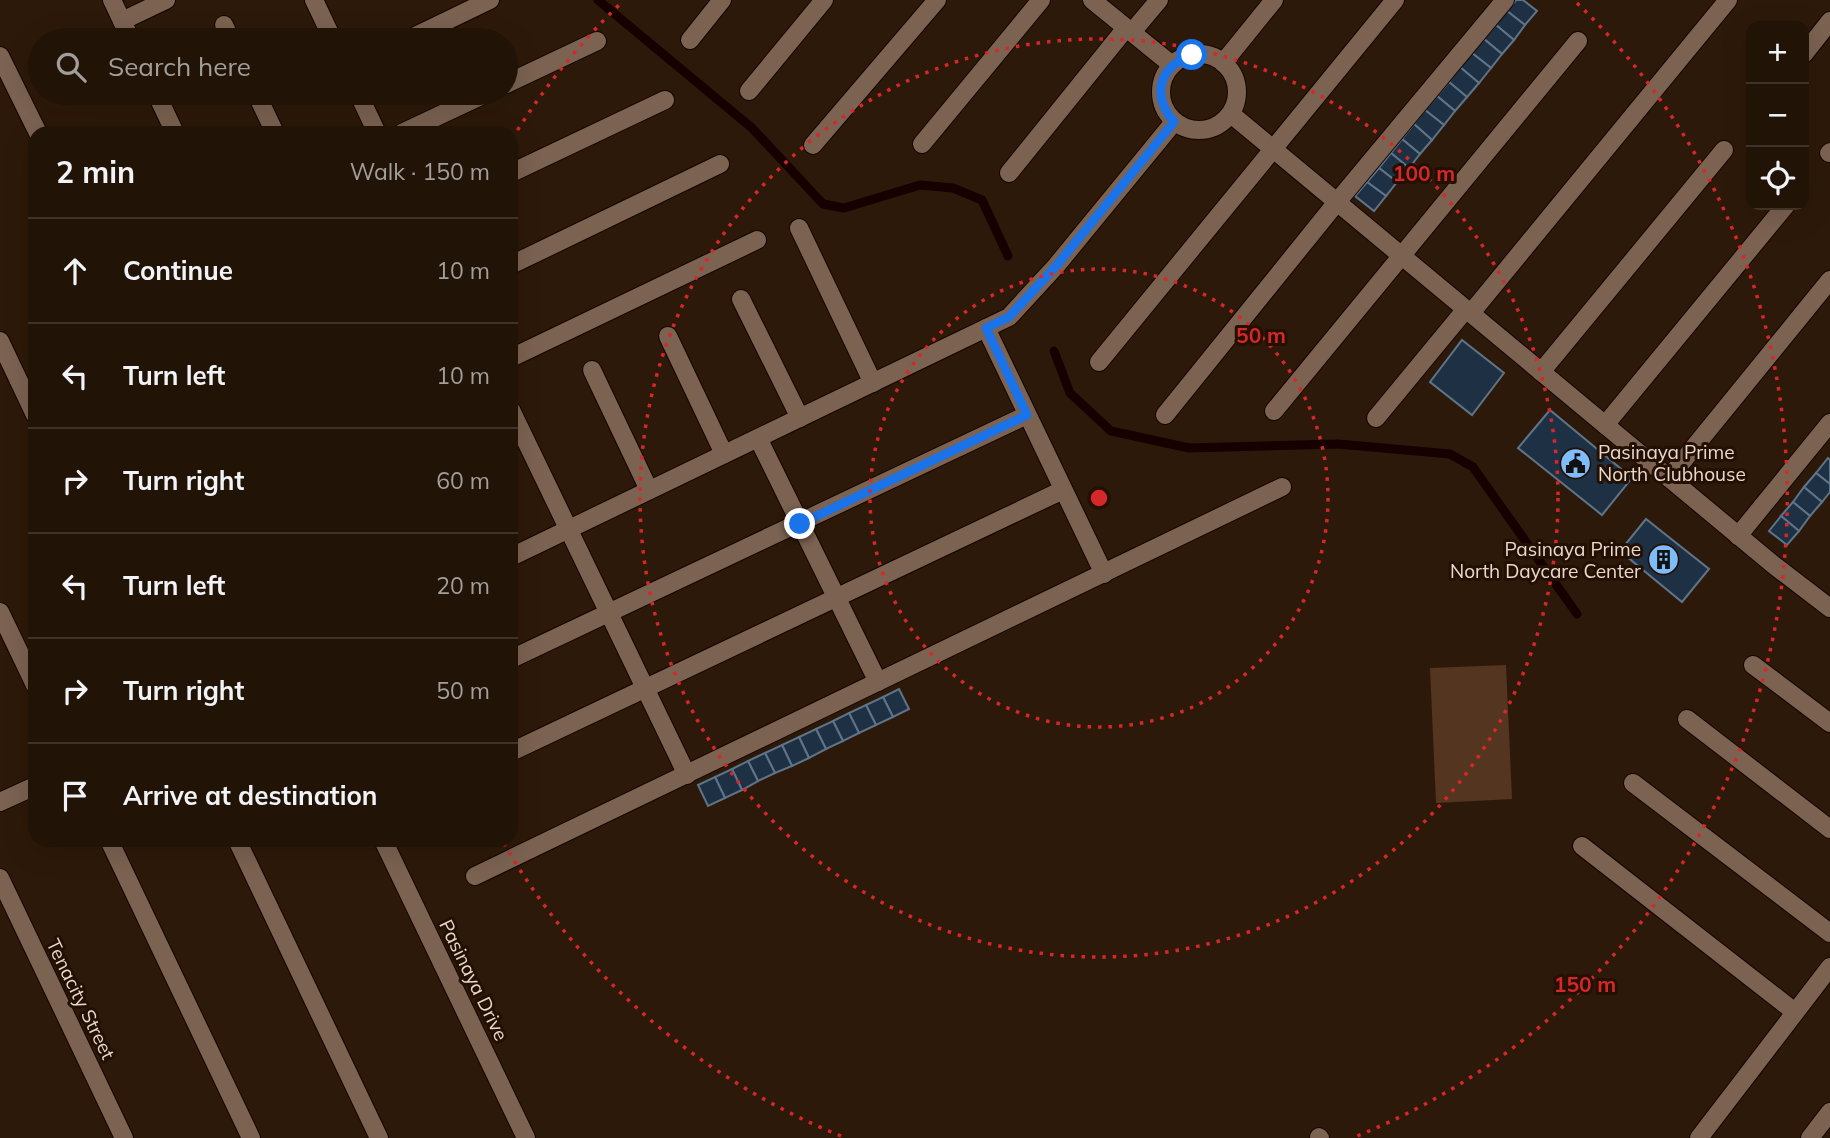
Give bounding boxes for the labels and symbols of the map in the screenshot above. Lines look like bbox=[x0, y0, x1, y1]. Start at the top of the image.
route start bbox=[1176, 39, 1207, 70]
text: 100 m bbox=[1393, 160, 1455, 186]
text: 50 m bbox=[1236, 322, 1286, 348]
place label: Pasinaya Prime North Clubhouse bbox=[1598, 440, 1746, 486]
public building icon: Pasinaya Prime North Clubhouse bbox=[1558, 446, 1592, 480]
centre of rings bbox=[1087, 486, 1111, 510]
route end bbox=[784, 508, 815, 539]
place label: Pasinaya Prime North Daycare Center bbox=[1450, 537, 1641, 583]
building icon: Pasinaya Prime North Daycare Center bbox=[1647, 543, 1681, 577]
street label: Pasinaya Drive bbox=[434, 915, 514, 1045]
street label: Tenacity Street bbox=[41, 935, 121, 1064]
text: 150 m bbox=[1554, 971, 1616, 997]

